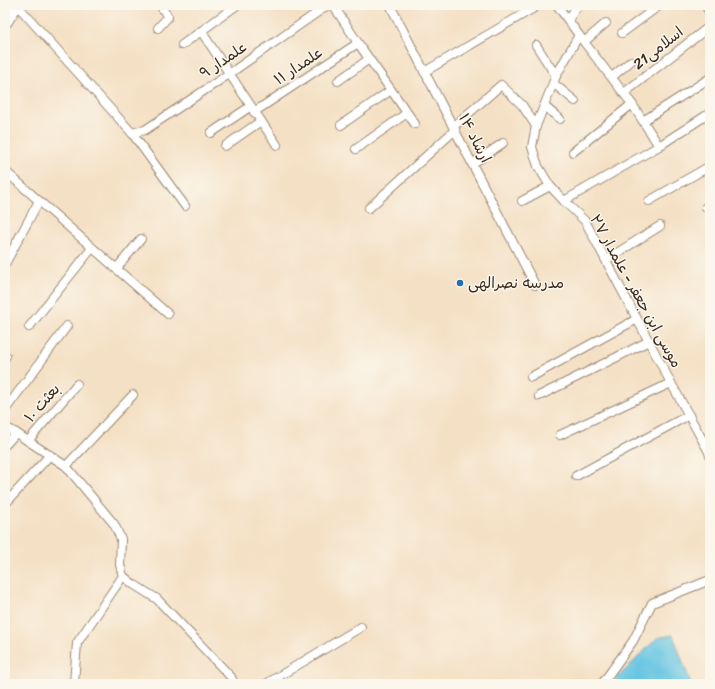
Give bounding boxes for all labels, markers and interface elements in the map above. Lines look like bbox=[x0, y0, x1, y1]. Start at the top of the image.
street label: اسلامی21 bbox=[627, 20, 689, 76]
street label: علمدار ۹ bbox=[194, 34, 252, 86]
street label: علمدار ۱۱ bbox=[268, 40, 328, 92]
street label: ارشاد ۱۴ bbox=[451, 109, 499, 167]
street label: موسی ابن جعفر - علمدار ۲۷ bbox=[583, 209, 689, 373]
place label: مدرسه نصرالهی bbox=[468, 270, 564, 296]
marker: مدرسه نصرالهی bbox=[455, 278, 465, 288]
street label: بعثت ۱۰ bbox=[17, 377, 67, 429]

